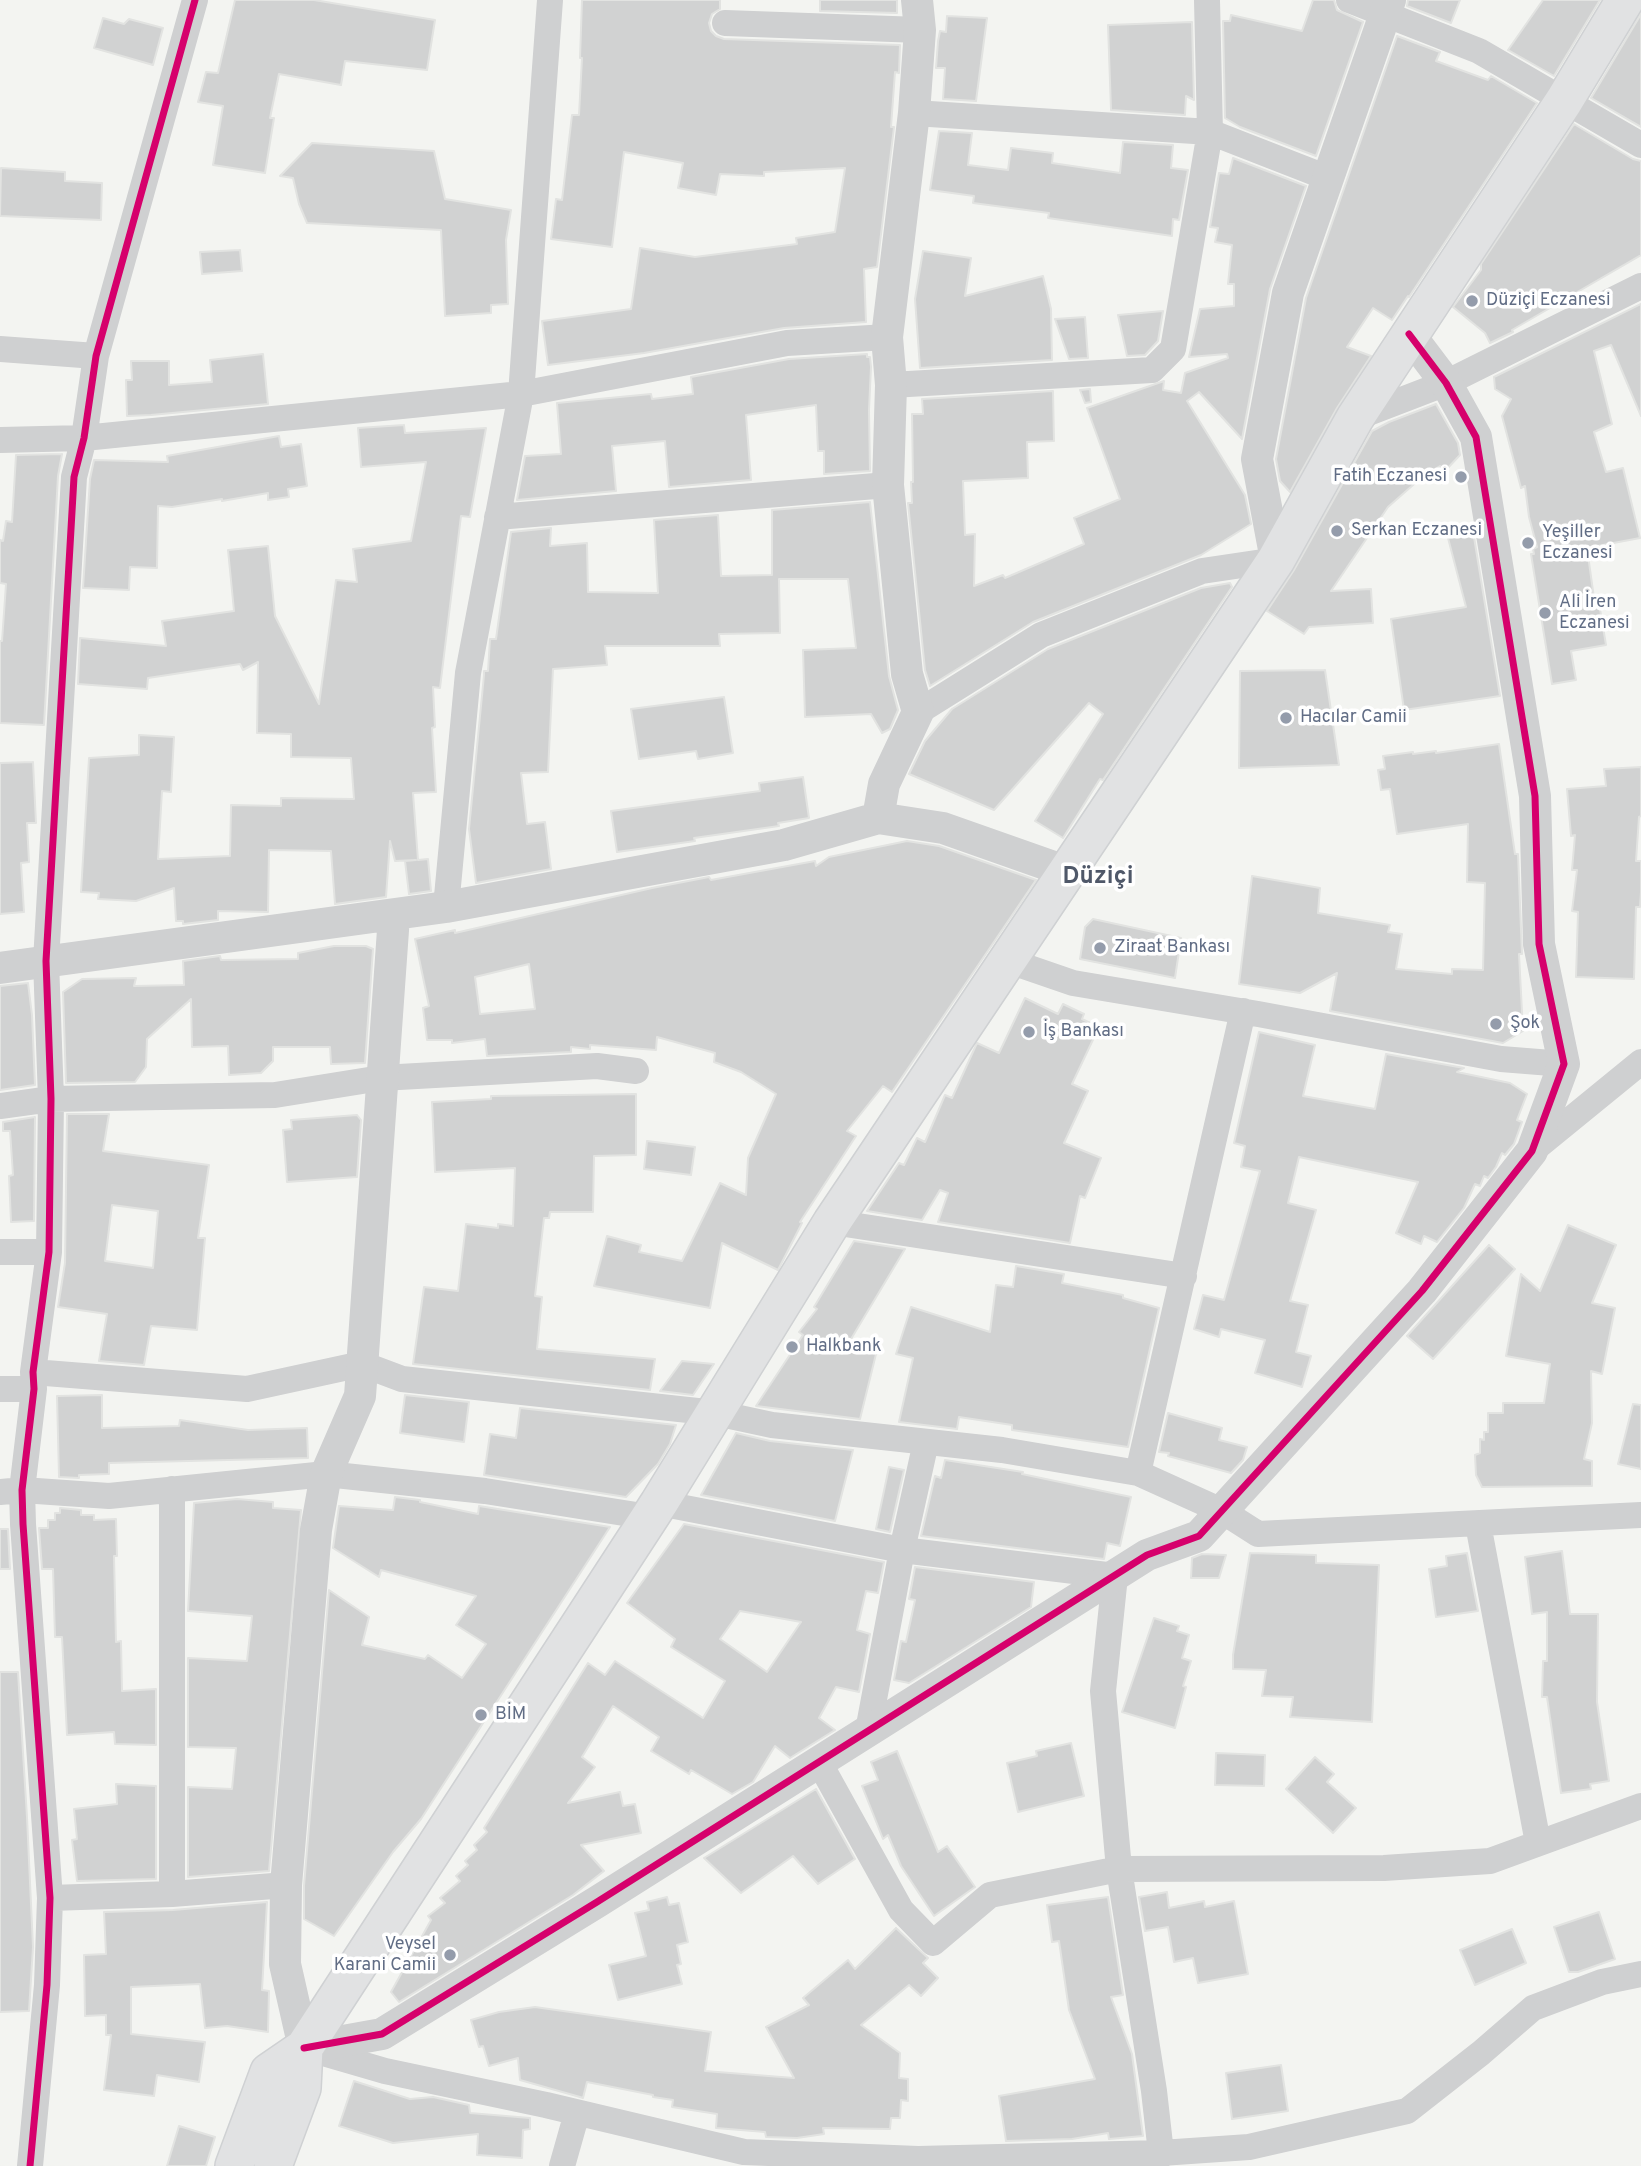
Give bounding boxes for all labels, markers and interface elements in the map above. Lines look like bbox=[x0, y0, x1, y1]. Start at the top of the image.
place label: Düziçi Eczanesi bbox=[1486, 290, 1611, 312]
marker: Düziçi Eczanesi bbox=[1464, 293, 1480, 309]
place label: Fatih Eczanesi bbox=[1333, 466, 1447, 488]
marker: Fatih Eczanesi bbox=[1453, 469, 1469, 485]
place label: Serkan Eczanesi bbox=[1351, 520, 1482, 542]
place label: Yeşiller Eczanesi bbox=[1542, 522, 1613, 564]
marker: Serkan Eczanesi bbox=[1329, 523, 1345, 539]
marker: Yeşiller Eczanesi bbox=[1520, 535, 1536, 551]
place label: Ali İren Eczanesi bbox=[1559, 592, 1630, 634]
marker: Ali İren Eczanesi bbox=[1537, 605, 1553, 621]
place label: Hacılar Camii bbox=[1300, 707, 1407, 729]
marker: Hacılar Camii bbox=[1278, 710, 1294, 726]
district label: Düziçi bbox=[1063, 864, 1133, 892]
place label: Ziraat Bankası bbox=[1114, 937, 1230, 959]
marker: Ziraat Bankası bbox=[1092, 940, 1108, 956]
place label: Şok bbox=[1510, 1013, 1540, 1035]
marker: Şok bbox=[1488, 1016, 1504, 1032]
place label: İş Bankası bbox=[1043, 1021, 1124, 1043]
marker: İş Bankası bbox=[1021, 1024, 1037, 1040]
place label: Halkbank bbox=[806, 1336, 882, 1358]
marker: Halkbank bbox=[784, 1339, 800, 1355]
place label: BİM bbox=[495, 1704, 526, 1726]
marker: BİM bbox=[473, 1707, 489, 1723]
place label: Veysel Karani Camii bbox=[334, 1934, 436, 1976]
marker: Veysel Karani Camii bbox=[442, 1947, 458, 1963]

